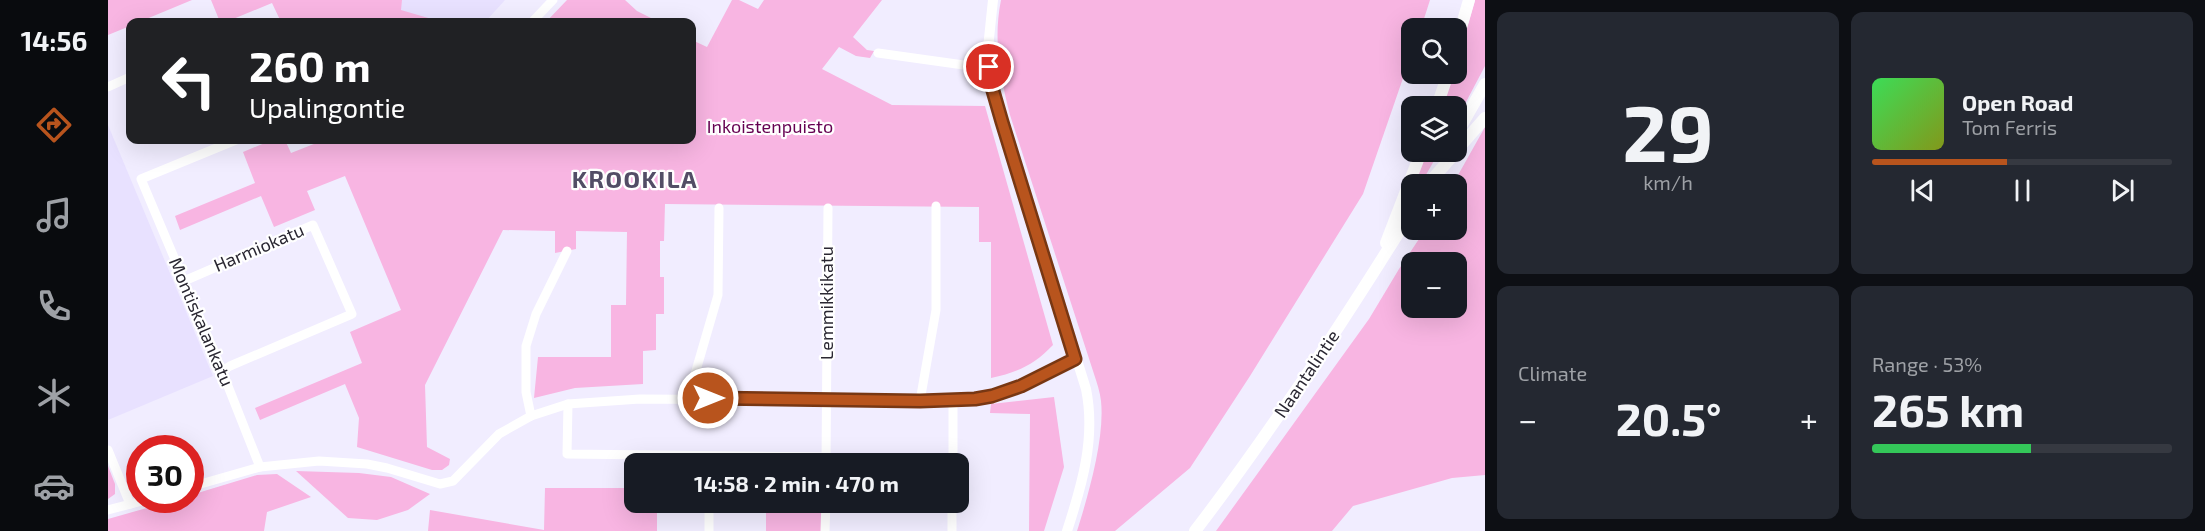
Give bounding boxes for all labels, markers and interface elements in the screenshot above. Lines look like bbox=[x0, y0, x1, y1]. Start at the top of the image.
map controls bbox=[1401, 18, 1467, 318]
button: search bbox=[1401, 18, 1467, 84]
text: 14:56 bbox=[21, 24, 87, 56]
text: 260 m bbox=[249, 40, 371, 90]
pin bbox=[963, 41, 1014, 92]
icon: left bbox=[150, 42, 228, 120]
icon: arrive bbox=[972, 50, 1005, 83]
text: 29 bbox=[1622, 84, 1714, 178]
text: Open Road bbox=[1962, 89, 2074, 115]
text: Upalingontie bbox=[249, 91, 405, 123]
button: layers bbox=[1401, 96, 1467, 162]
icon: directions bbox=[33, 104, 75, 146]
park label: Inkoistenpuisto bbox=[707, 115, 833, 137]
text: Tom Ferris bbox=[1962, 115, 2057, 139]
district label: KROOKILA bbox=[572, 164, 698, 193]
text: km/h bbox=[1643, 170, 1693, 194]
button: + bbox=[1401, 174, 1467, 240]
icon: previous bbox=[1906, 174, 1939, 207]
icon: pause bbox=[2006, 174, 2039, 207]
icon: next bbox=[2106, 174, 2139, 207]
icon: music bbox=[33, 194, 75, 236]
street label: Harmiokatu bbox=[210, 218, 307, 276]
street label: Lemmikkikatu bbox=[815, 246, 837, 360]
button: − bbox=[1401, 252, 1467, 318]
street label: Montiskalankatu bbox=[165, 254, 239, 389]
icon: phone bbox=[33, 285, 75, 327]
street label: Naantalintie bbox=[1269, 325, 1344, 421]
text: Range · 53% bbox=[1872, 352, 1982, 376]
text: Climate bbox=[1518, 361, 1587, 385]
position arrow bbox=[676, 366, 740, 430]
icon: climate bbox=[33, 375, 75, 417]
text: 265 km bbox=[1872, 382, 2024, 436]
text: 20.5° bbox=[1616, 391, 1721, 445]
text: − bbox=[1518, 399, 1537, 439]
text: + bbox=[1800, 399, 1818, 439]
speed limit sign: 30 bbox=[126, 435, 204, 513]
icon: car bbox=[33, 465, 75, 507]
text: 14:58 · 2 min · 470 m bbox=[694, 470, 899, 496]

